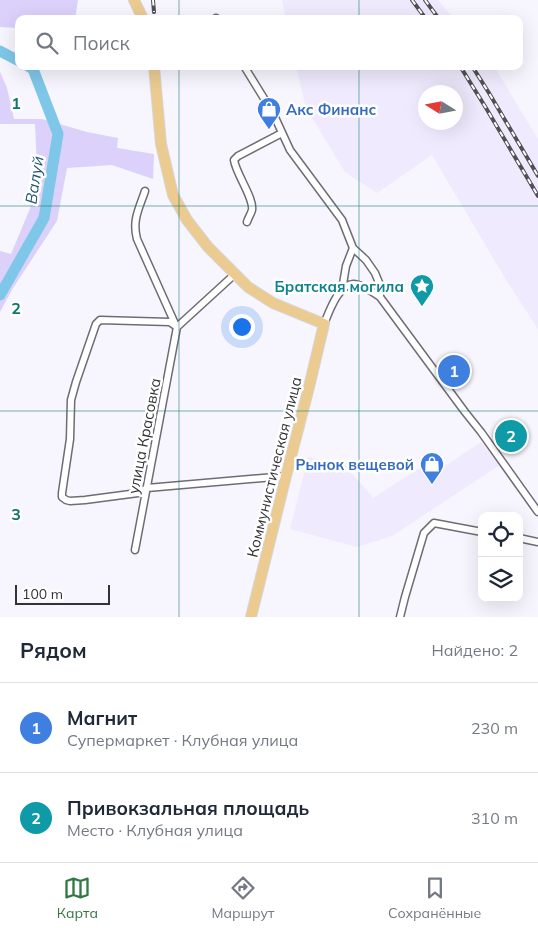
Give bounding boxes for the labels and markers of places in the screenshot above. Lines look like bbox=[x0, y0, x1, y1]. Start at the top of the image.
shop icon: Акс Финанс bbox=[256, 96, 282, 130]
place label: Акс Финанс bbox=[286, 100, 377, 119]
place icon: Братская могила bbox=[409, 273, 435, 307]
place label: Братская могила bbox=[275, 277, 404, 296]
pin: 1 bbox=[438, 352, 470, 390]
pin: 2 bbox=[495, 417, 527, 455]
shop icon: Рынок вещевой bbox=[419, 451, 445, 485]
place label: Рынок вещевой bbox=[296, 455, 414, 474]

